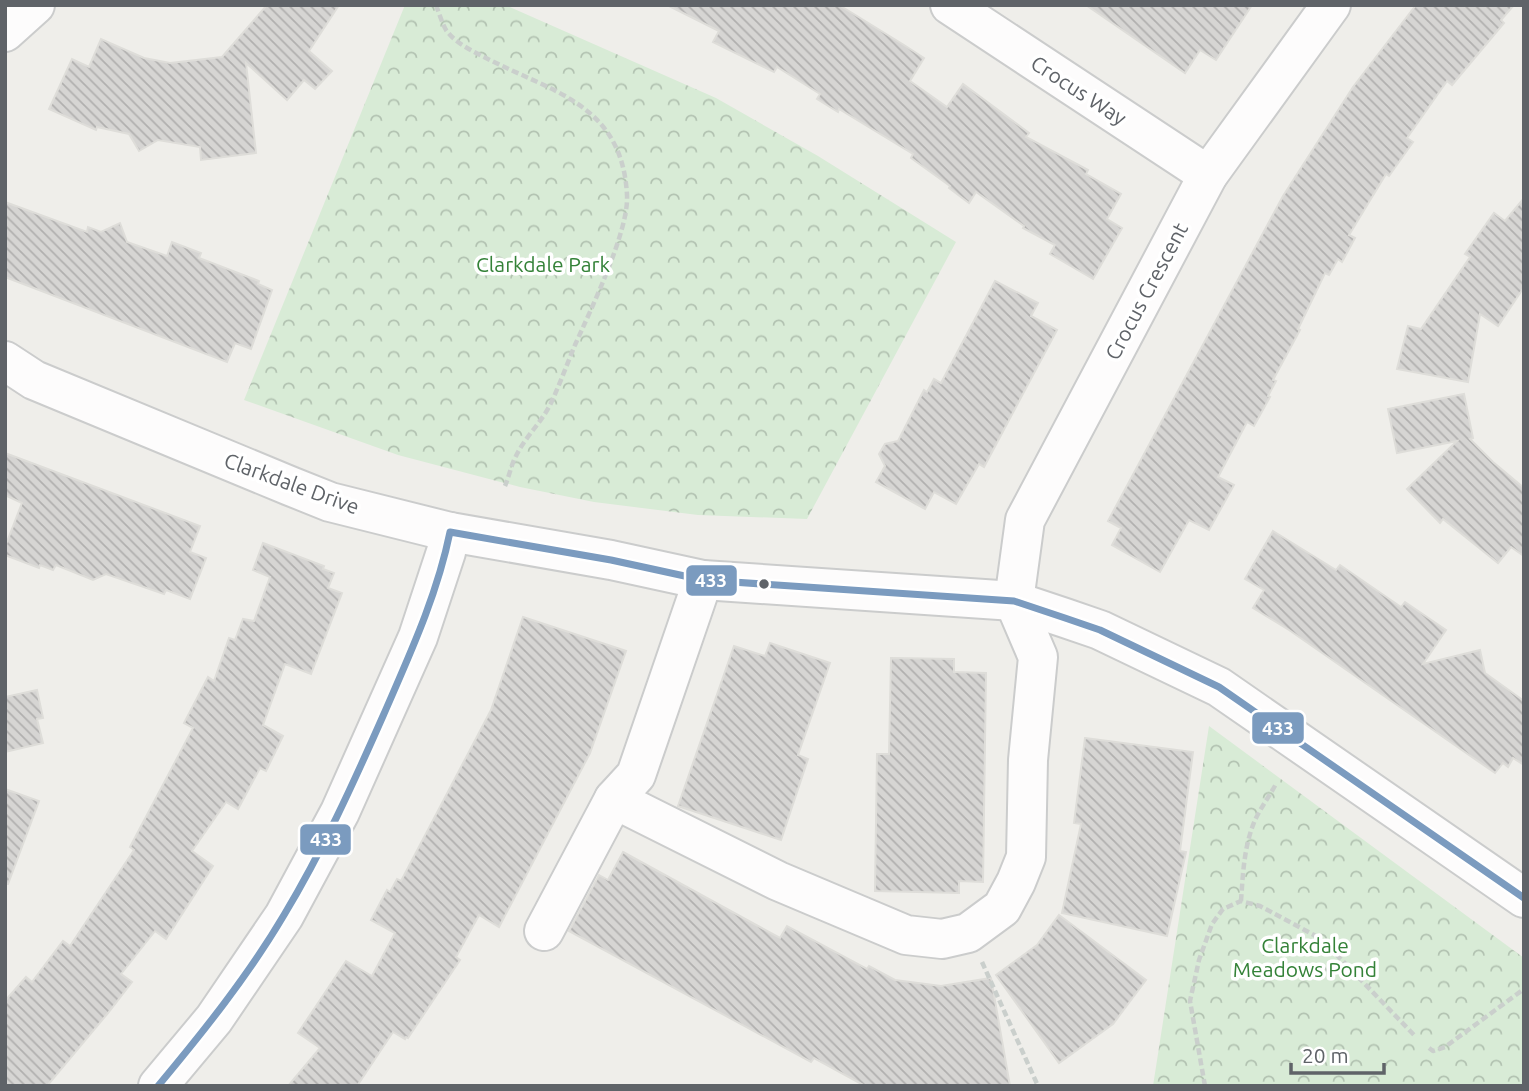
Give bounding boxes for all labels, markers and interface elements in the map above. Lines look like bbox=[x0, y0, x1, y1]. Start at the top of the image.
street label: Crocus Way bbox=[1027, 50, 1131, 130]
street label: Crocus Crescent bbox=[1100, 218, 1192, 364]
park label: Clarkdale Park bbox=[476, 252, 610, 276]
street label: Clarkdale Drive bbox=[221, 447, 363, 519]
line badge: 433 bbox=[685, 564, 738, 597]
text: 433 bbox=[695, 569, 727, 591]
unlabelled marker bbox=[757, 577, 771, 591]
line badge: 433 bbox=[1251, 711, 1305, 745]
text: 433 bbox=[1262, 717, 1294, 739]
line badge: 433 bbox=[299, 823, 352, 856]
text: 433 bbox=[310, 828, 342, 850]
park label: Clarkdale Meadows Pond bbox=[1233, 933, 1377, 981]
scale bar bbox=[1291, 1032, 1384, 1076]
text: 20 m bbox=[1302, 1043, 1349, 1067]

